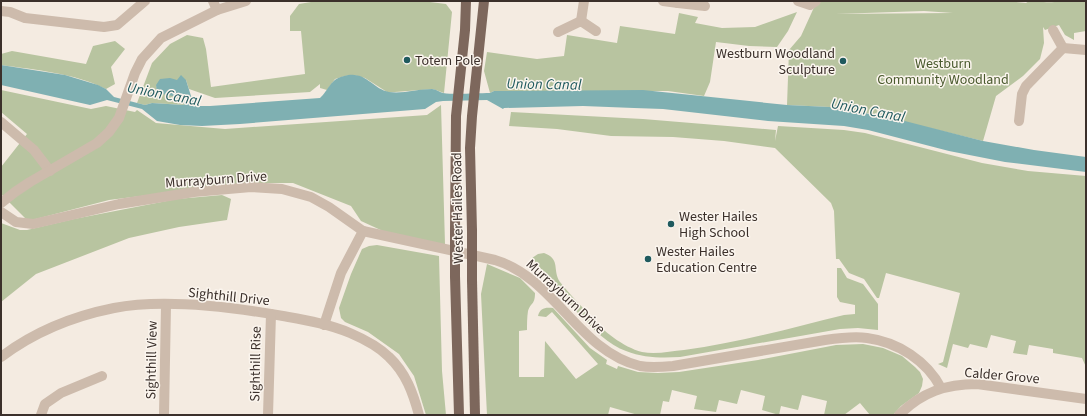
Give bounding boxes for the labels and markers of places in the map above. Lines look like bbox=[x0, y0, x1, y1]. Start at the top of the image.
place label: Westburn Woodland Sculpture bbox=[716, 44, 835, 80]
place label: Totem Pole bbox=[415, 51, 481, 71]
marker: Totem Pole bbox=[402, 55, 412, 65]
marker: Westburn Woodland Sculpture bbox=[838, 56, 848, 66]
place label: Wester Hailes High School bbox=[679, 207, 758, 243]
marker: Wester Hailes High School bbox=[666, 219, 676, 229]
place label: Wester Hailes Education Centre bbox=[656, 242, 757, 278]
marker: Wester Hailes Education Centre bbox=[643, 254, 653, 264]

